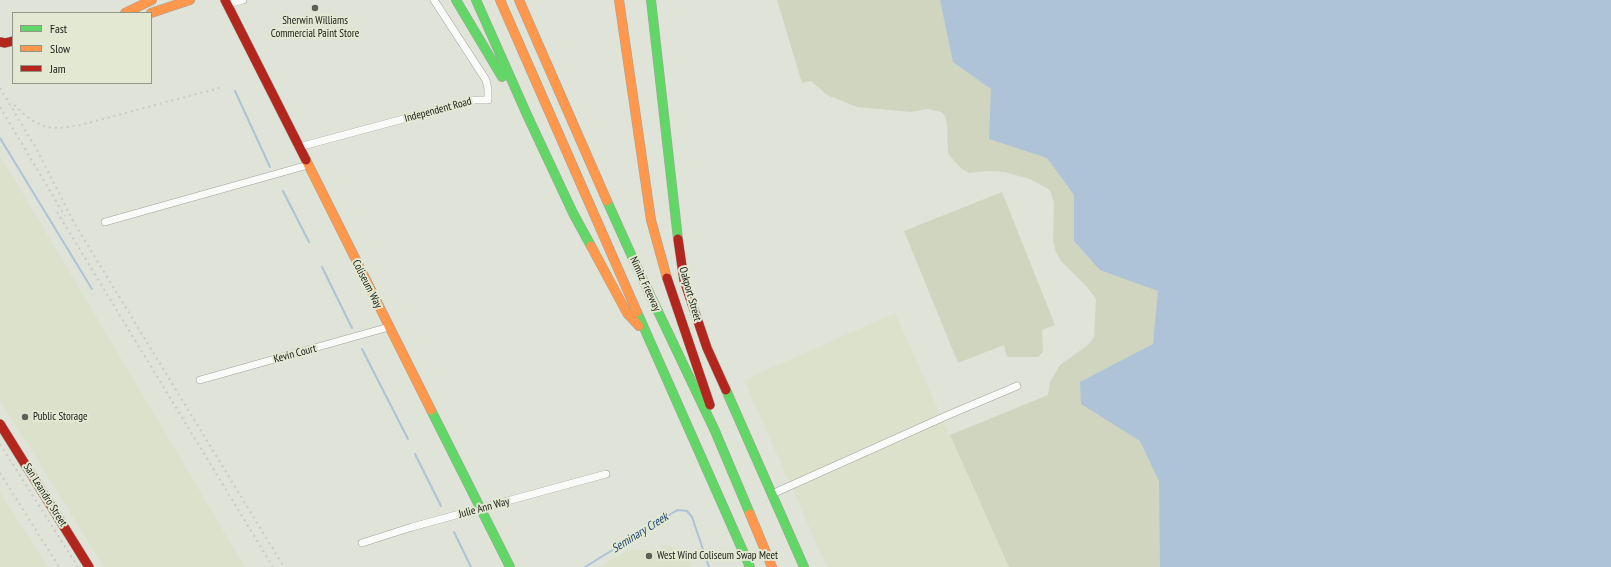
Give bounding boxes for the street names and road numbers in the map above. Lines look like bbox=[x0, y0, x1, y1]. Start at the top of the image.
street label: Independent Road bbox=[403, 95, 473, 125]
street label: Nimitz Freeway bbox=[627, 255, 663, 313]
street label: Coliseum Way bbox=[349, 258, 385, 310]
street label: Oakport Street bbox=[676, 265, 704, 323]
street label: Kevin Court bbox=[272, 342, 318, 366]
street label: San Leandro Street bbox=[20, 461, 70, 529]
street label: Julie Ann Way bbox=[457, 495, 511, 521]

